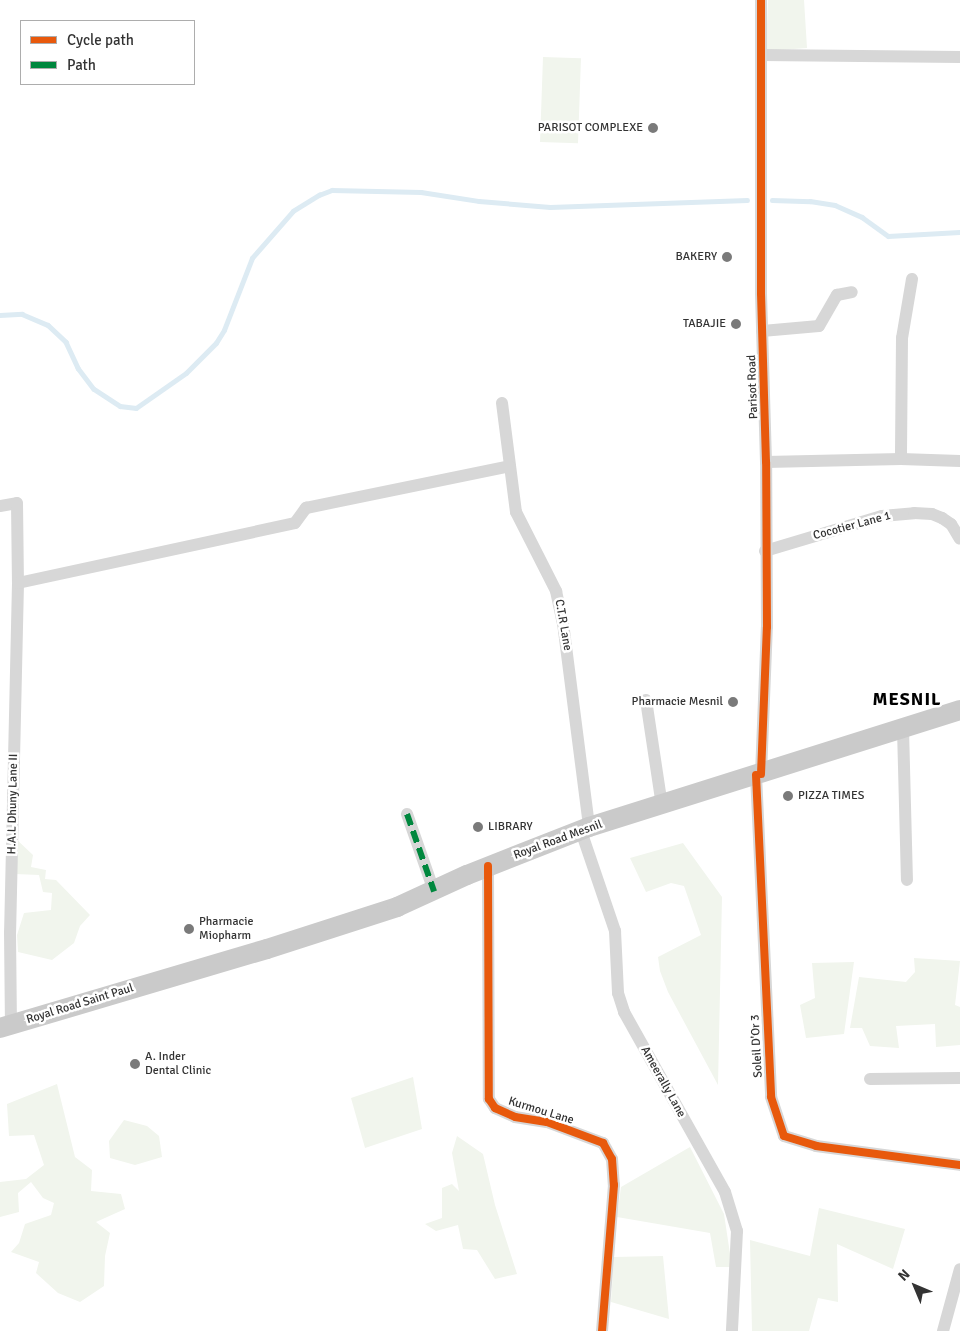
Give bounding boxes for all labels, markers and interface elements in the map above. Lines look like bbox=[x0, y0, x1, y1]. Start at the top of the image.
legend bbox=[20, 20, 195, 85]
text: Cycle path bbox=[67, 31, 134, 49]
text: Path bbox=[67, 56, 96, 74]
place label: PARISOT COMPLEXE bbox=[538, 121, 643, 135]
marker: PARISOT COMPLEXE bbox=[647, 122, 659, 134]
place label: BAKERY bbox=[676, 250, 717, 264]
marker: BAKERY bbox=[721, 251, 733, 263]
place label: TABAJIE bbox=[683, 317, 726, 331]
marker: TABAJIE bbox=[730, 318, 742, 330]
street label: Parisot Road bbox=[745, 355, 761, 419]
street label: Cocotier Lane 1 bbox=[812, 509, 892, 543]
street label: C.T.R Lane bbox=[551, 598, 575, 652]
district label: MESNIL bbox=[872, 688, 942, 710]
place label: Pharmacie Mesnil bbox=[632, 695, 723, 709]
marker: Pharmacie Mesnil bbox=[727, 696, 739, 708]
street label: H.A.L Dhuny Lane II bbox=[5, 753, 21, 855]
place label: PIZZA TIMES bbox=[798, 789, 864, 803]
marker: PIZZA TIMES bbox=[782, 790, 794, 802]
street label: Royal Road Mesnil bbox=[512, 817, 604, 863]
place label: LIBRARY bbox=[488, 820, 532, 834]
marker: LIBRARY bbox=[472, 821, 484, 833]
place label: Pharmacie Miopharm bbox=[199, 915, 253, 943]
marker: Pharmacie Miopharm bbox=[183, 923, 195, 935]
street label: Royal Road Saint Paul bbox=[25, 981, 135, 1027]
street label: Soleil D'Or 3 bbox=[748, 1014, 766, 1078]
street label: Ameerally Lane bbox=[638, 1044, 688, 1120]
place label: A. Inder Dental Clinic bbox=[145, 1050, 211, 1078]
marker: A. Inder Dental Clinic bbox=[129, 1058, 141, 1070]
street label: Kurmou Lane bbox=[507, 1094, 575, 1128]
north arrow bbox=[890, 1261, 940, 1311]
text: N bbox=[895, 1266, 913, 1284]

